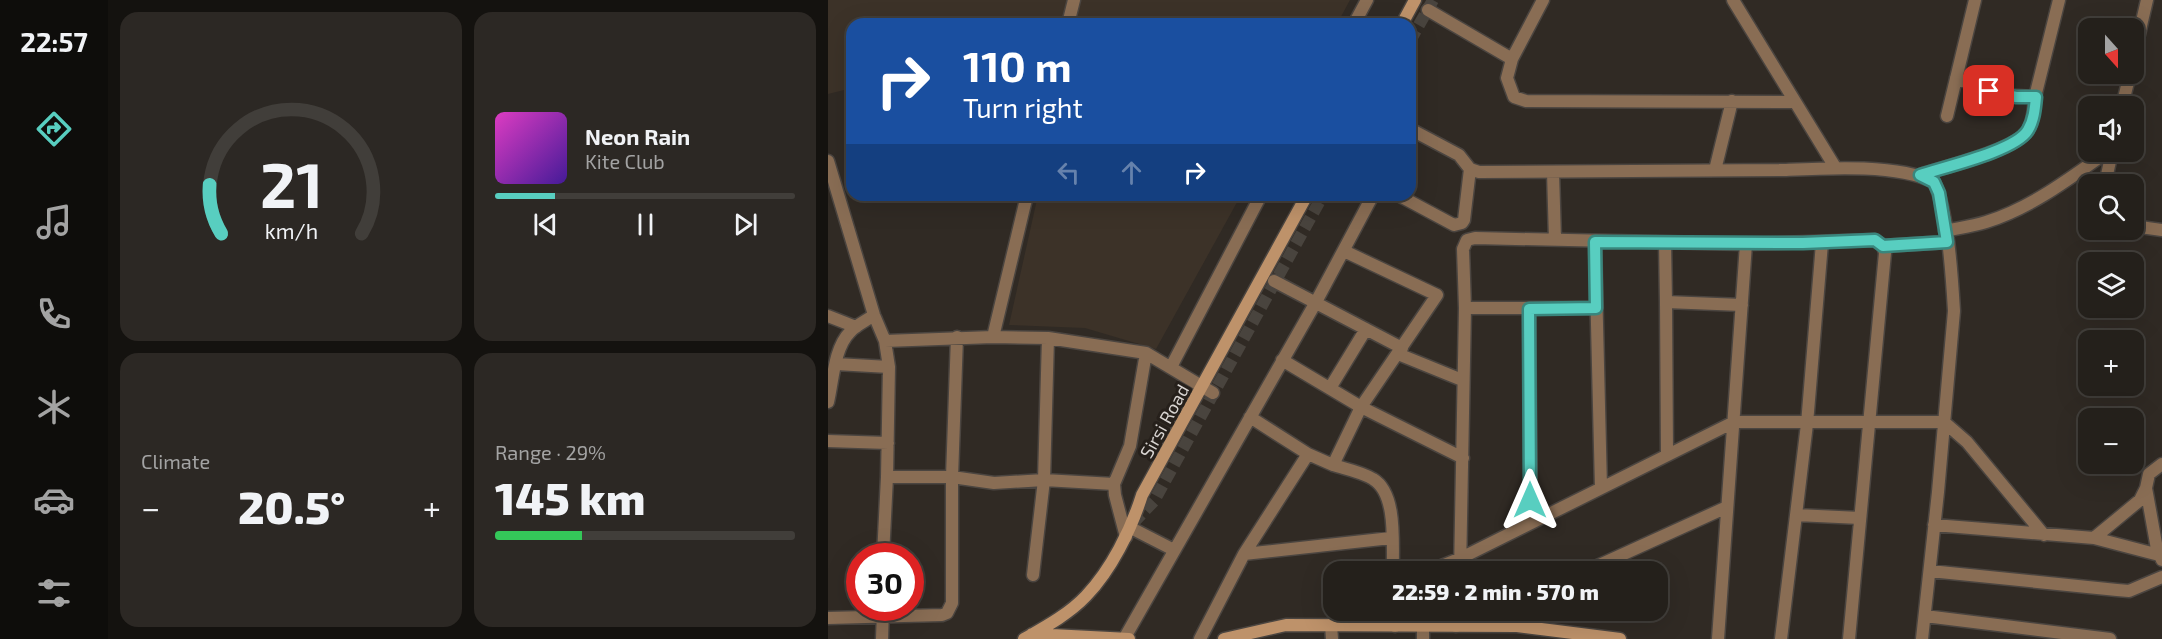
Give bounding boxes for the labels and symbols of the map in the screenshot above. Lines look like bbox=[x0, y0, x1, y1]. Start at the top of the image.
north arrow bbox=[2078, 18, 2144, 84]
pin bbox=[1963, 65, 2014, 116]
street label: Sirsi Road bbox=[1135, 380, 1193, 462]
position arrow bbox=[1498, 468, 1562, 532]
speed limit sign: 30 bbox=[846, 543, 924, 621]

